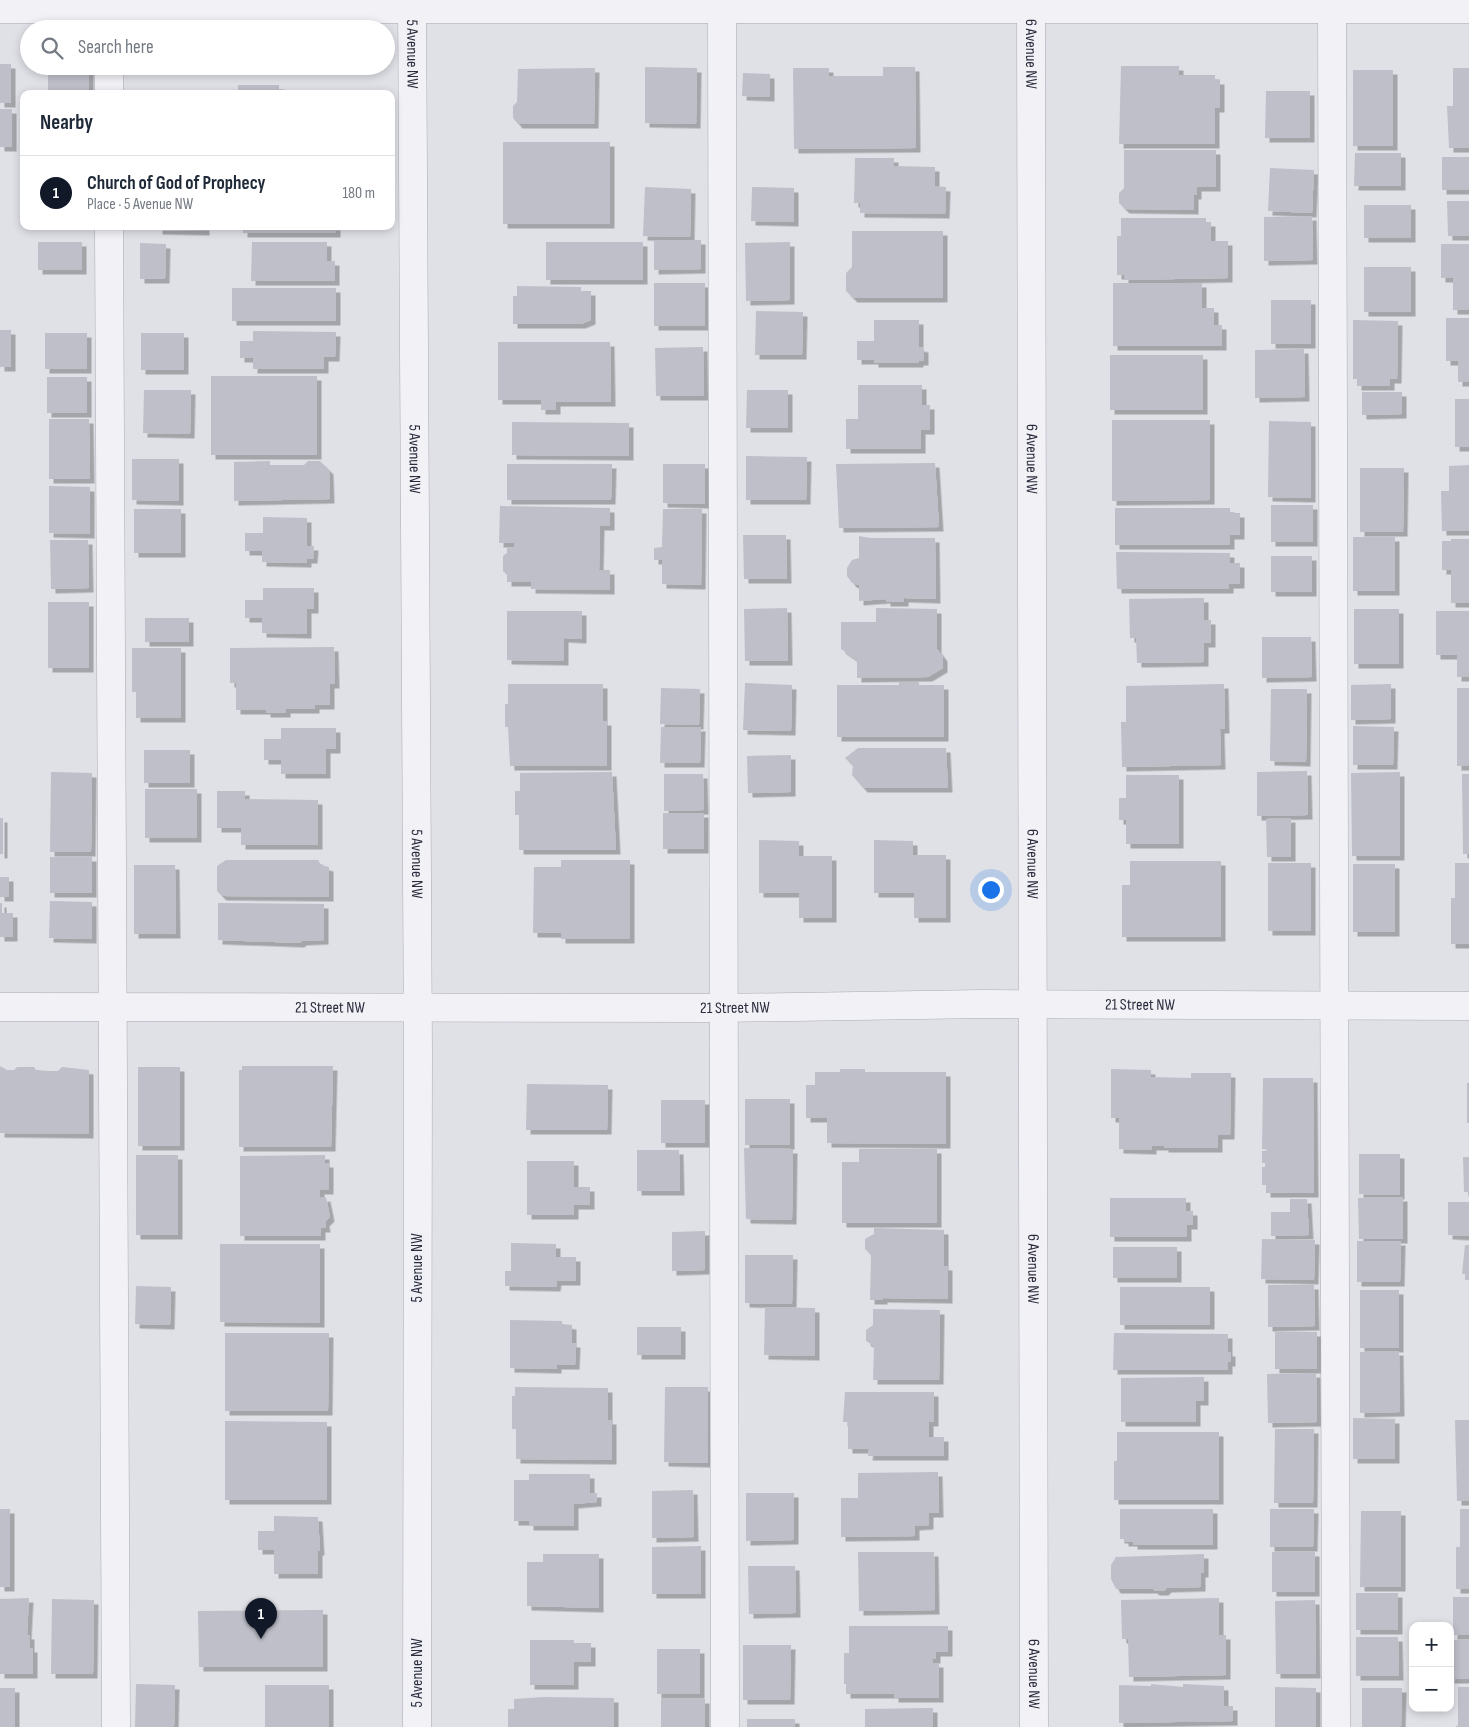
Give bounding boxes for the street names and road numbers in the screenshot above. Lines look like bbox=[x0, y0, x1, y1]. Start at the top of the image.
street label: 5 Avenue NW bbox=[403, 19, 422, 89]
street label: 6 Avenue NW bbox=[1022, 19, 1041, 90]
street label: 5 Avenue NW bbox=[405, 424, 424, 494]
street label: 6 Avenue NW bbox=[1022, 424, 1041, 495]
street label: 5 Avenue NW bbox=[407, 829, 427, 899]
street label: 6 Avenue NW bbox=[1023, 829, 1042, 900]
street label: 21 Street NW bbox=[1105, 995, 1175, 1014]
street label: 21 Street NW bbox=[295, 998, 365, 1017]
street label: 21 Street NW bbox=[700, 998, 771, 1018]
street label: 5 Avenue NW bbox=[408, 1233, 427, 1303]
street label: 6 Avenue NW bbox=[1024, 1234, 1043, 1305]
street label: 5 Avenue NW bbox=[408, 1638, 427, 1708]
street label: 6 Avenue NW bbox=[1024, 1639, 1043, 1710]

